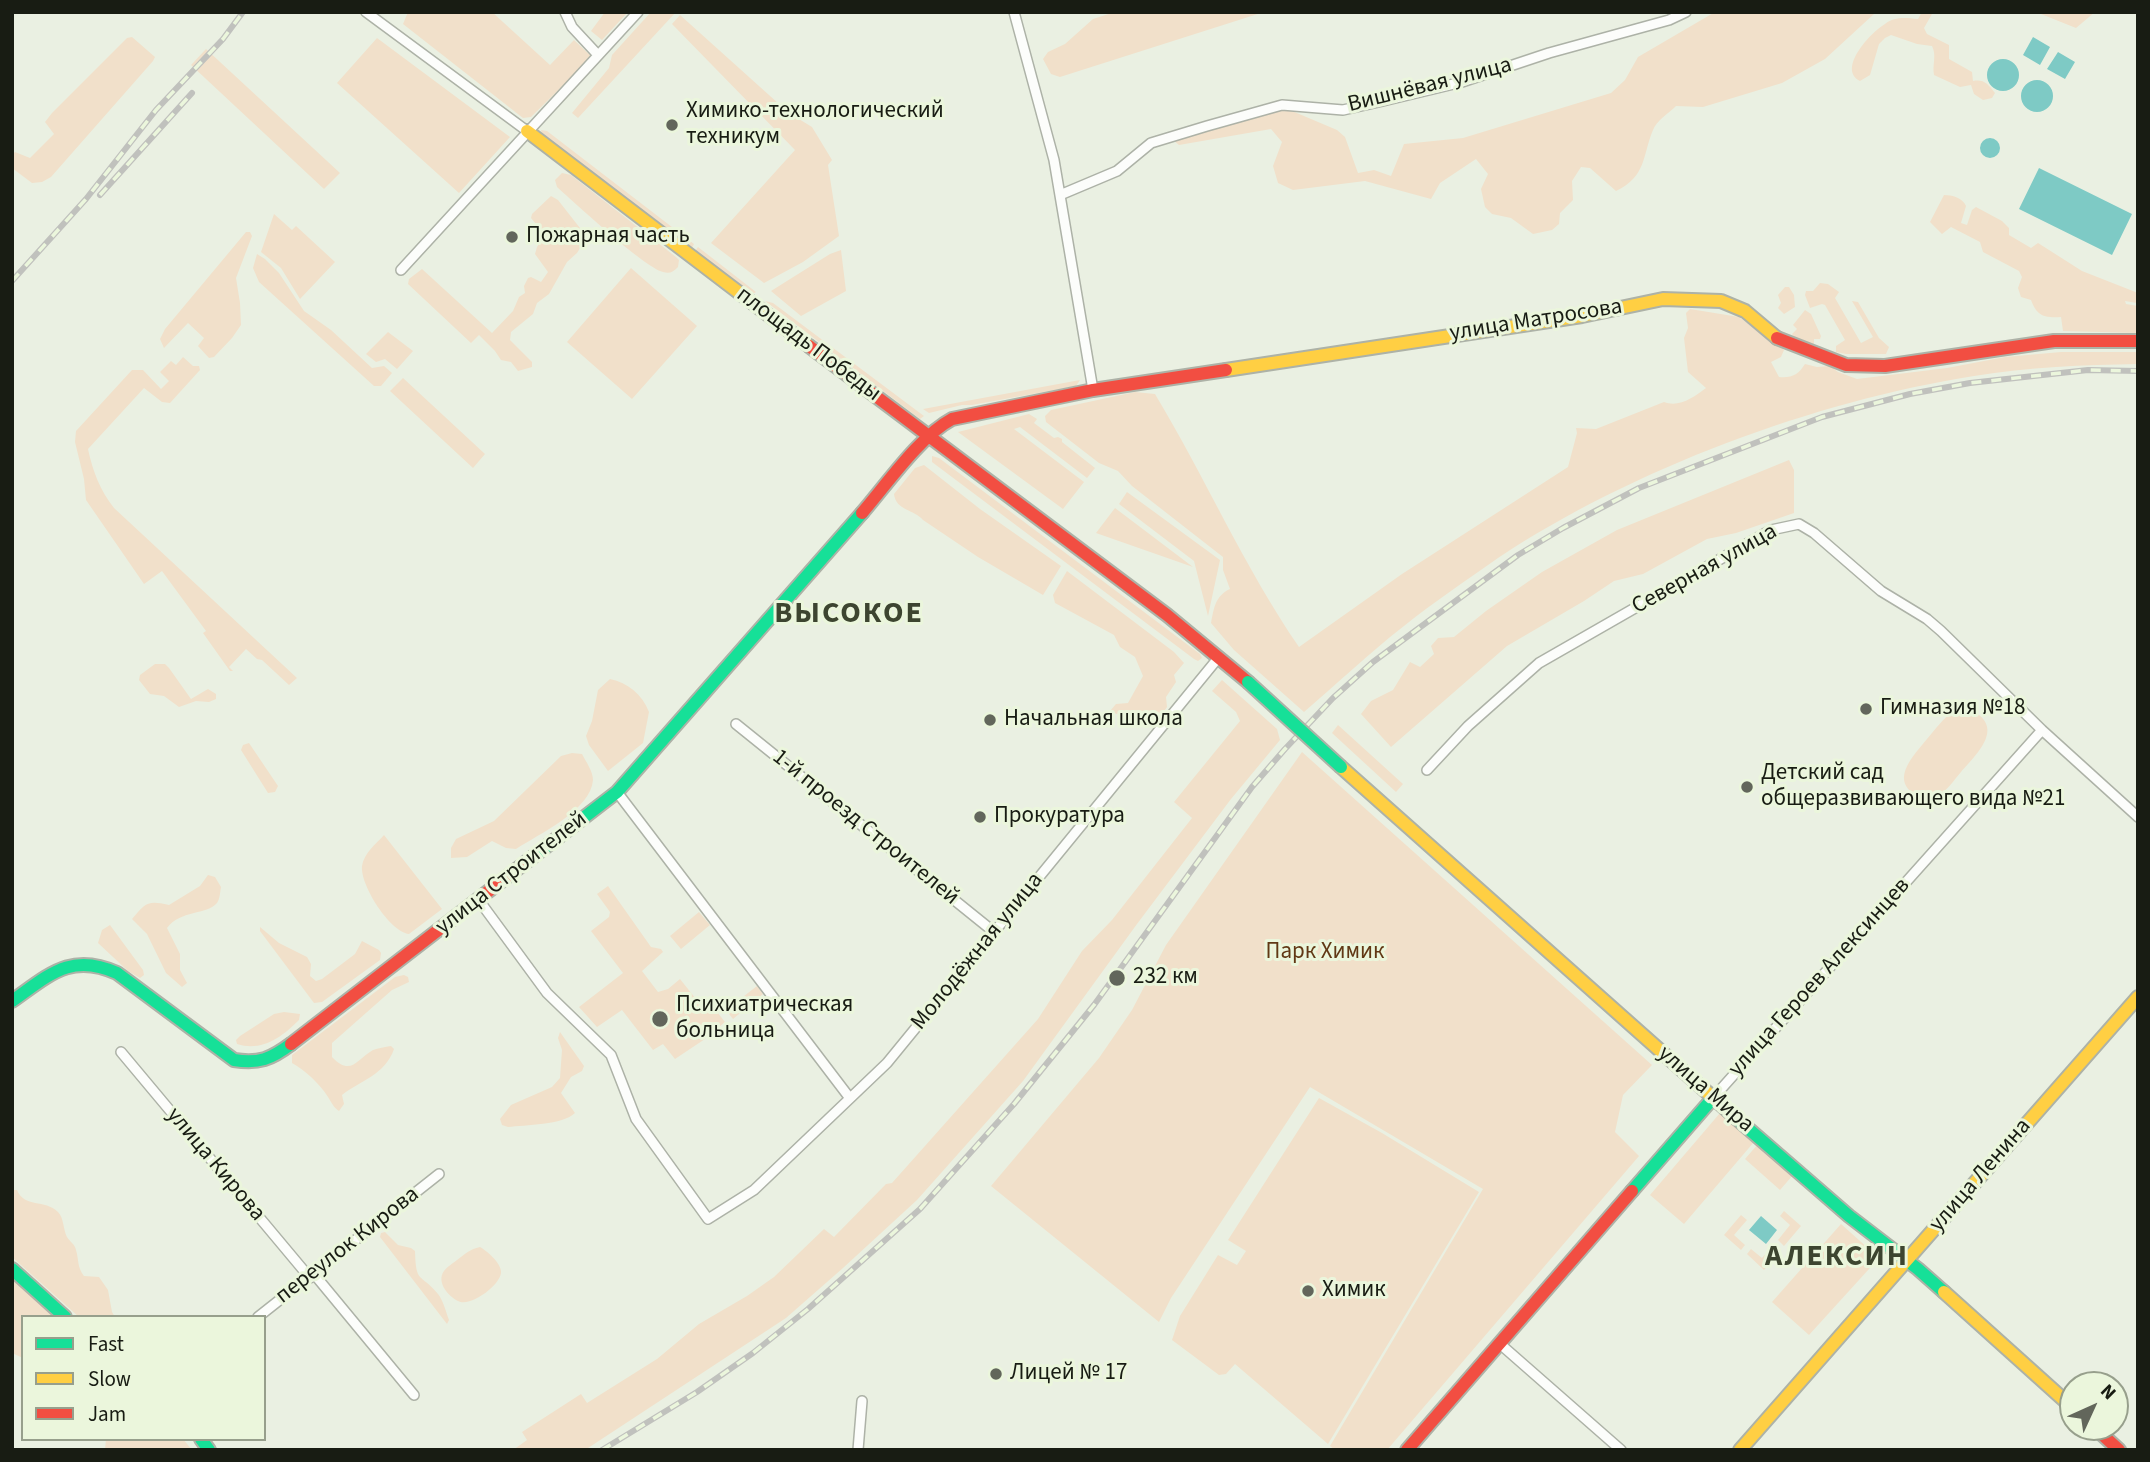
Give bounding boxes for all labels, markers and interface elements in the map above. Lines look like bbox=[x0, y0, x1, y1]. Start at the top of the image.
street label: Вишнёвая улица bbox=[1345, 52, 1515, 120]
place label: Химико-технологический техникум bbox=[686, 98, 944, 152]
marker: Химико-технологический техникум bbox=[664, 117, 680, 133]
place label: Пожарная часть bbox=[526, 223, 690, 251]
marker: Пожарная часть bbox=[504, 229, 520, 245]
street label: площадь Победы bbox=[730, 282, 886, 408]
street label: улица Матросова bbox=[1448, 294, 1624, 348]
street label: Северная улица bbox=[1628, 519, 1782, 621]
district label: ВЫСОКОЕ bbox=[775, 597, 923, 633]
place label: Гимназия №18 bbox=[1880, 695, 2025, 723]
marker: Гимназия №18 bbox=[1858, 701, 1874, 717]
place label: Начальная школа bbox=[1004, 706, 1183, 734]
marker: Начальная школа bbox=[982, 712, 998, 728]
street label: 1-й проезд Строителей bbox=[766, 744, 964, 912]
place label: Детский сад общеразвивающего вида №21 bbox=[1761, 760, 2065, 814]
marker: Детский сад общеразвивающего вида №21 bbox=[1739, 779, 1755, 795]
place label: Прокуратура bbox=[994, 803, 1125, 831]
street label: улица Строителей bbox=[431, 806, 593, 942]
marker: Прокуратура bbox=[972, 809, 988, 825]
street label: Молодёжная улица bbox=[906, 868, 1050, 1036]
street label: улица Героев Алексинцев bbox=[1723, 873, 1917, 1083]
park label: Парк Химик bbox=[1266, 939, 1384, 967]
place label: 232 км bbox=[1133, 964, 1198, 992]
marker: 232 км bbox=[1107, 968, 1127, 988]
place label: Психиатрическая больница bbox=[676, 992, 853, 1046]
marker: Психиатрическая больница bbox=[650, 1009, 670, 1029]
street label: улица Мира bbox=[1651, 1041, 1759, 1139]
street label: улица Кирова bbox=[160, 1103, 270, 1227]
street label: улица Ленина bbox=[1924, 1114, 2038, 1238]
street label: переулок Кирова bbox=[271, 1181, 425, 1311]
district label: АЛЕКСИН bbox=[1766, 1240, 1908, 1276]
place label: Химик bbox=[1322, 1277, 1386, 1305]
marker: Химик bbox=[1300, 1283, 1316, 1299]
legend bbox=[21, 1315, 266, 1441]
text: Fast bbox=[88, 1329, 124, 1359]
place label: Лицей № 17 bbox=[1010, 1360, 1127, 1388]
text: Slow bbox=[88, 1364, 131, 1394]
marker: Лицей № 17 bbox=[988, 1366, 1004, 1382]
north arrow bbox=[2059, 1371, 2129, 1441]
text: N bbox=[2094, 1378, 2122, 1406]
text: Jam bbox=[88, 1399, 126, 1429]

